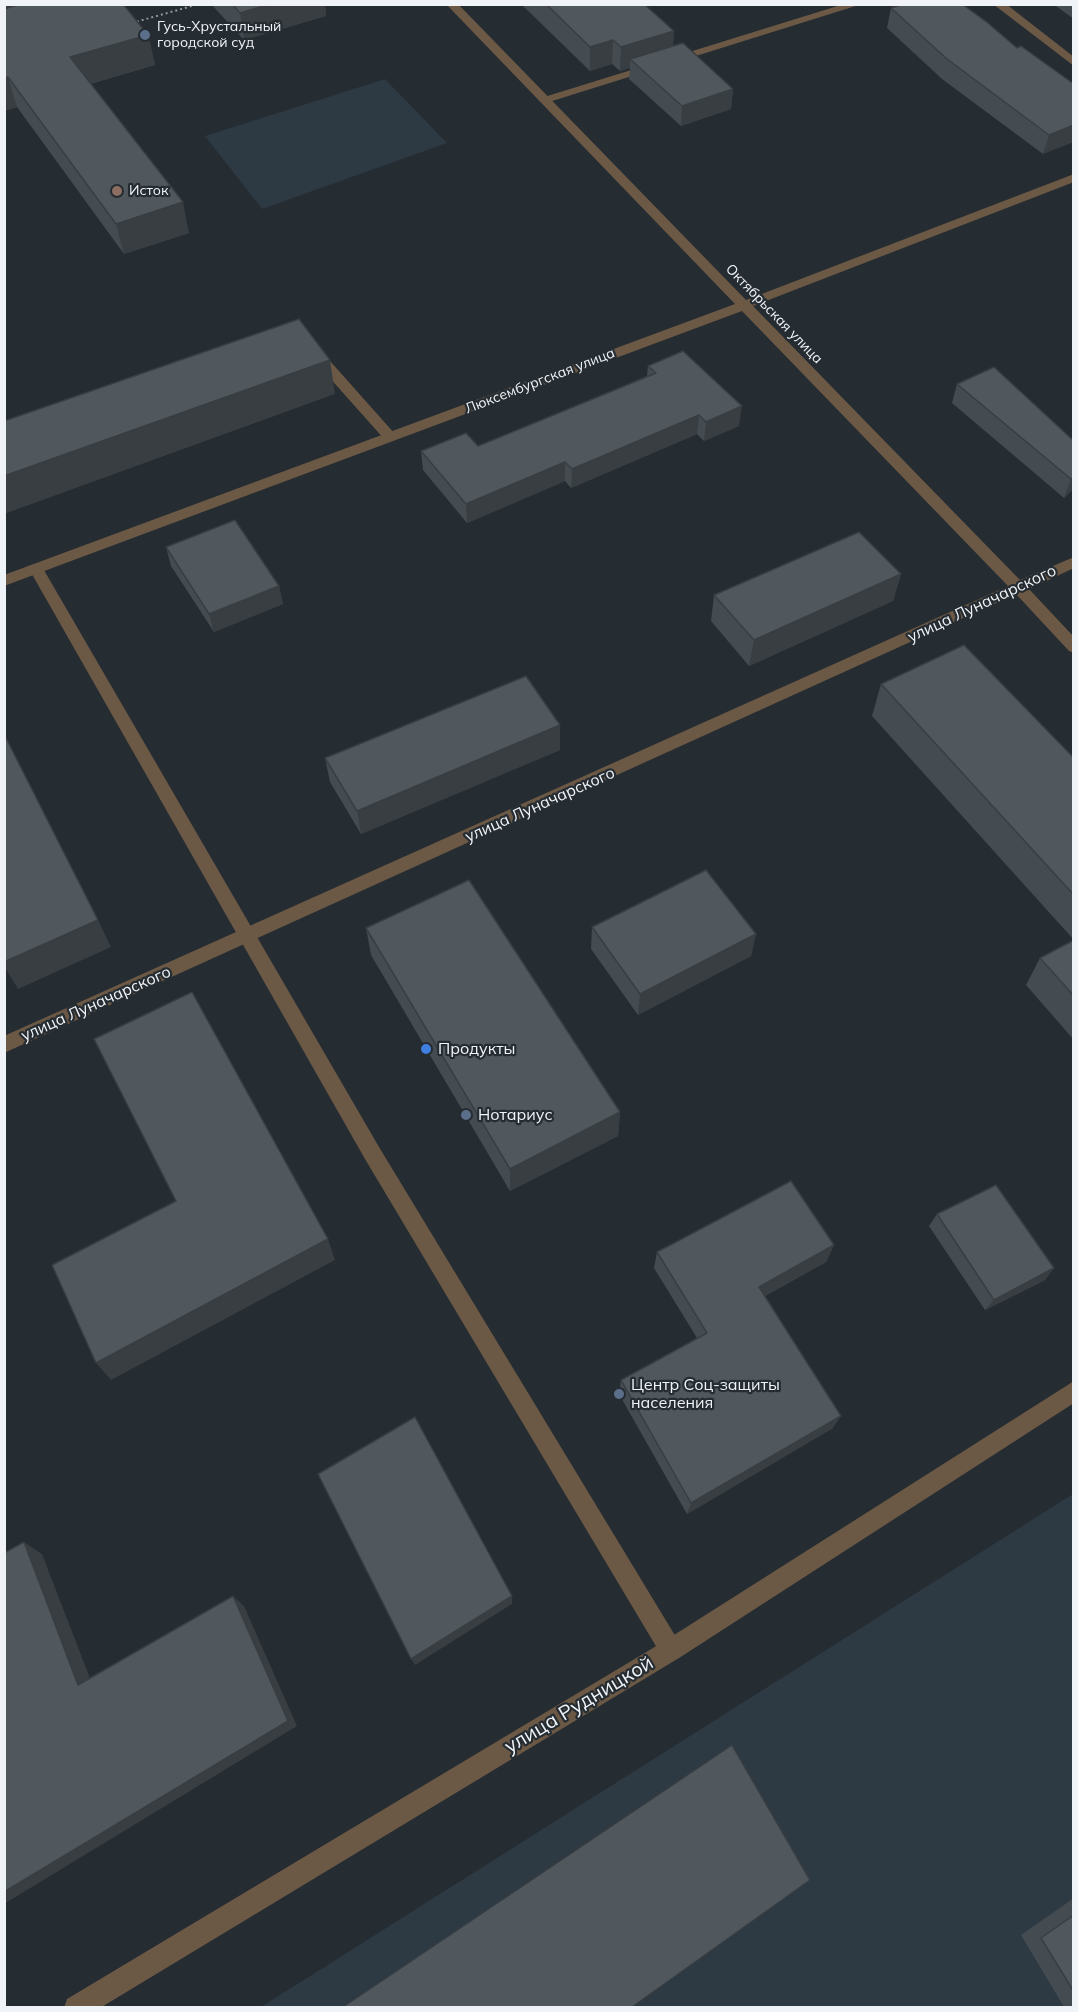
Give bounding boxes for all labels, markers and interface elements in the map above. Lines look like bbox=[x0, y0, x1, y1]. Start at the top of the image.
place label: Гусь-Хрустальный городской суд bbox=[157, 19, 281, 51]
marker: Гусь-Хрустальный городской суд bbox=[138, 28, 152, 42]
place label: Исток bbox=[129, 183, 169, 199]
marker: Исток bbox=[110, 184, 124, 198]
street label: Октябрьская улица bbox=[722, 261, 826, 367]
street label: Люксембургская улица bbox=[463, 345, 617, 417]
street label: улица Луначарского bbox=[905, 561, 1059, 647]
street label: улица Луначарского bbox=[462, 763, 618, 847]
street label: улица Луначарского bbox=[18, 962, 174, 1046]
place label: Продукты bbox=[438, 1039, 515, 1059]
marker: Продукты bbox=[419, 1042, 433, 1056]
place label: Нотариус bbox=[478, 1105, 553, 1125]
marker: Нотариус bbox=[459, 1108, 473, 1122]
place label: Центр Соц-защиты населения bbox=[631, 1375, 780, 1413]
marker: Центр Соц-защиты населения bbox=[612, 1387, 626, 1401]
street label: улица Рудницкой bbox=[500, 1651, 658, 1759]

